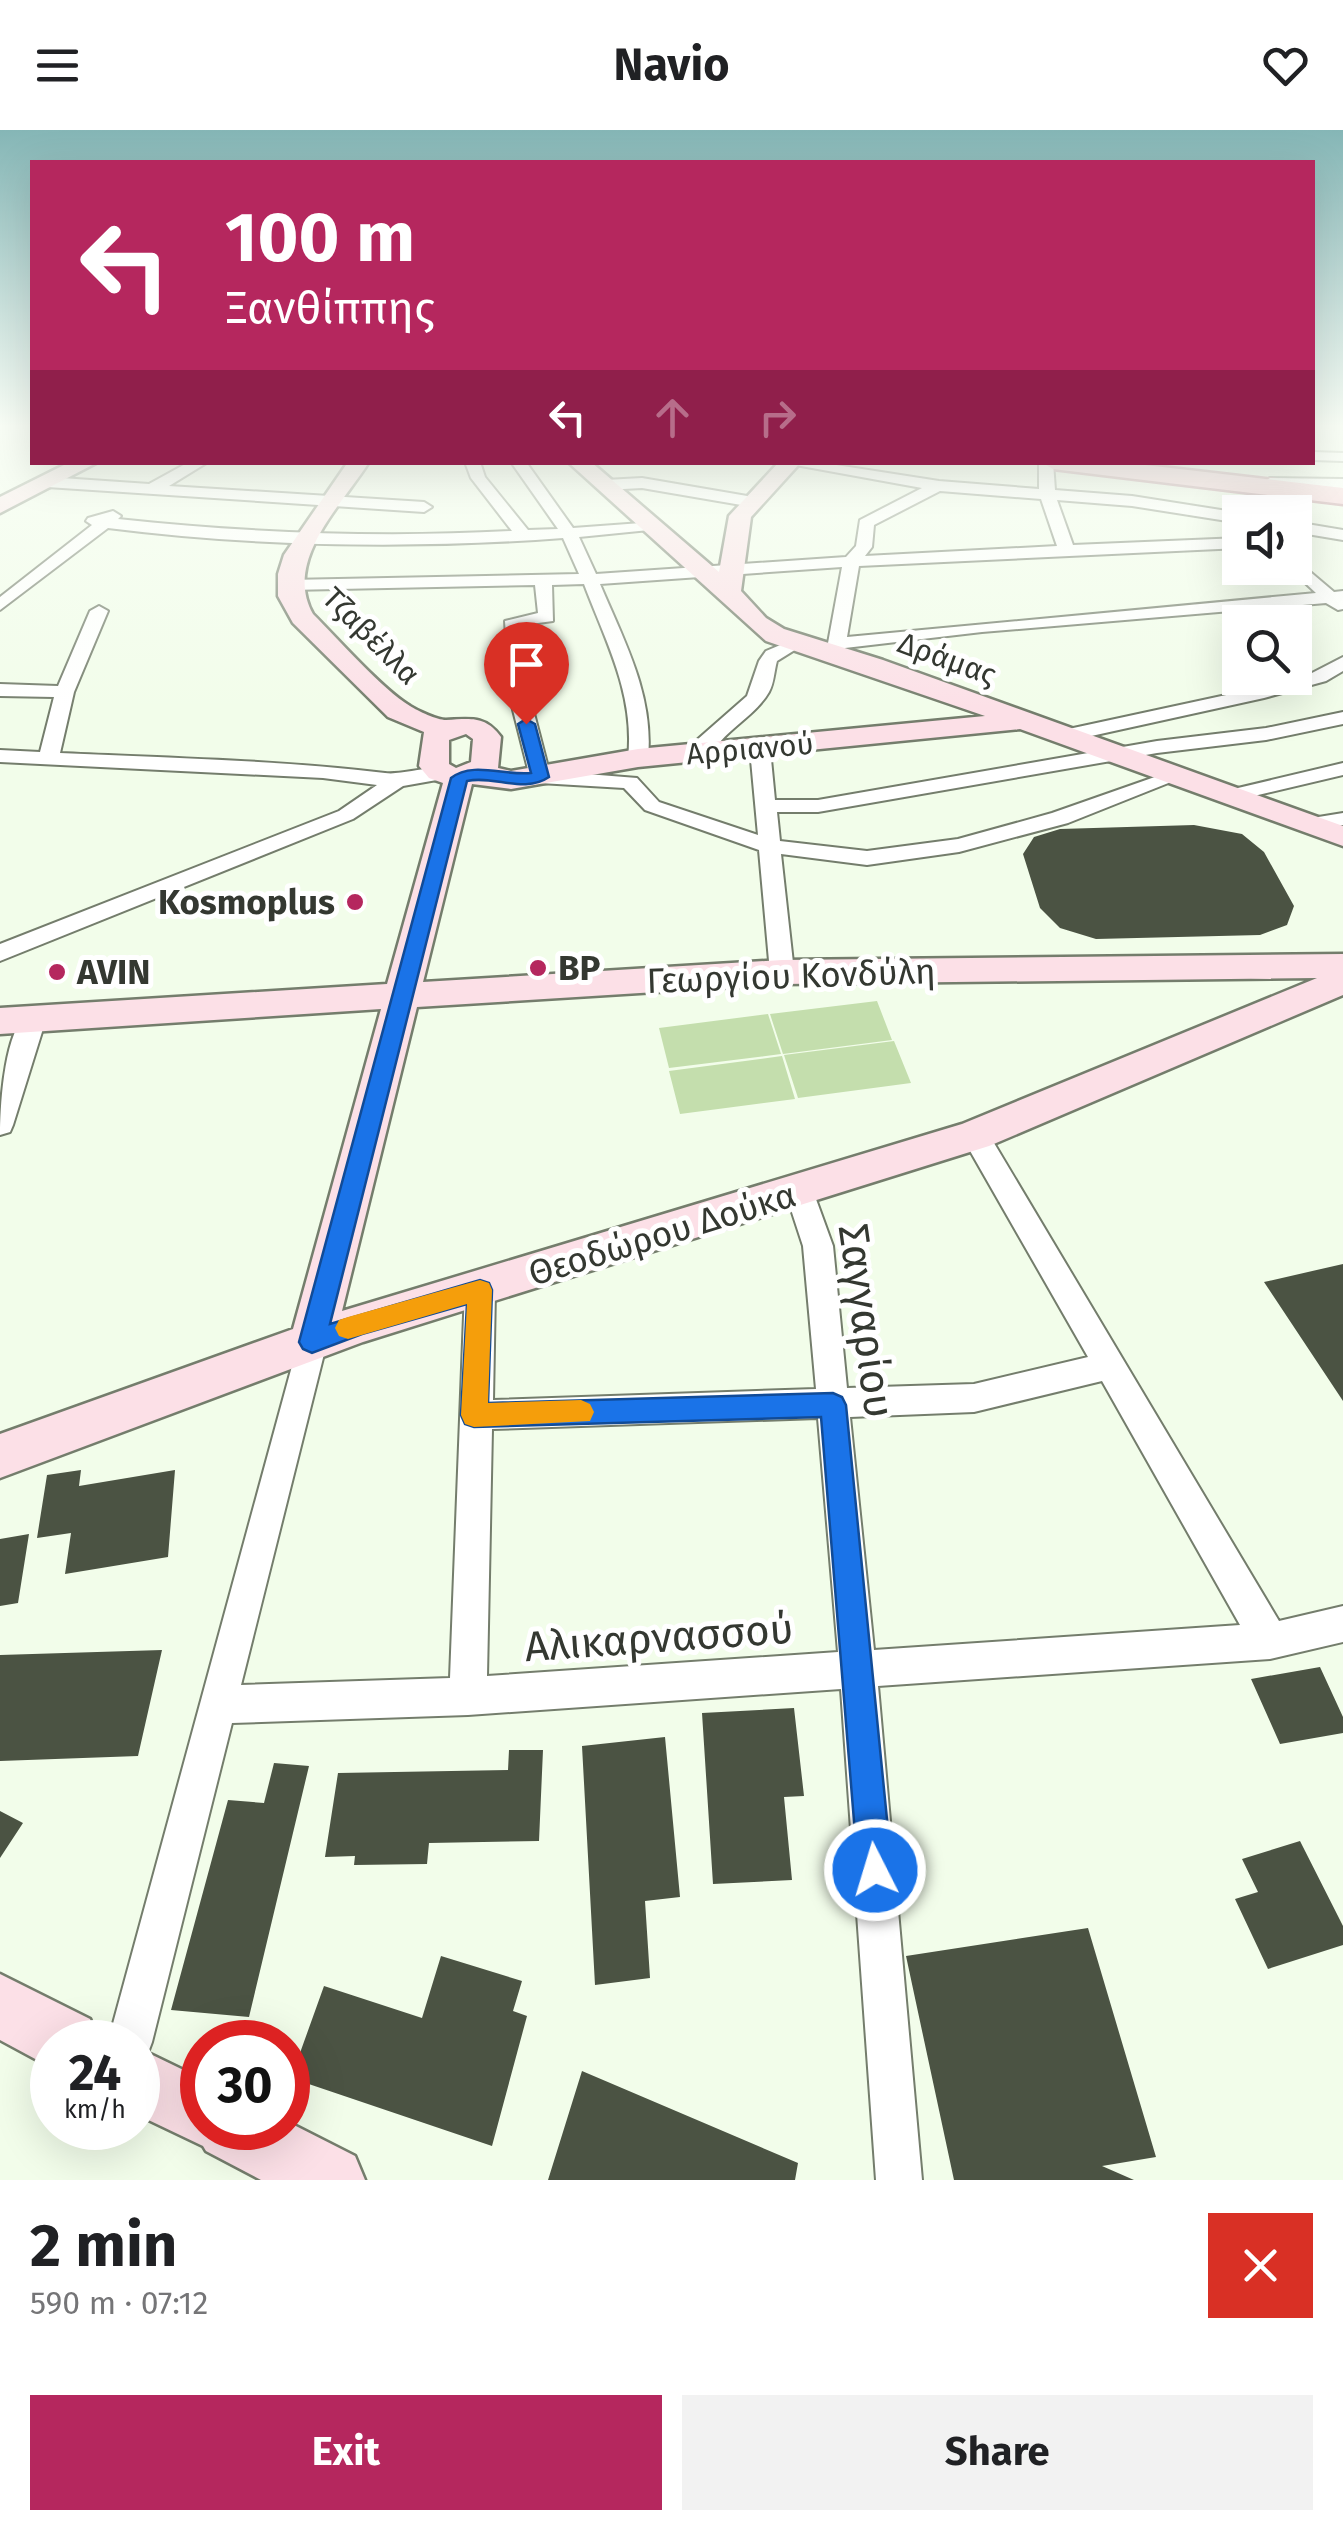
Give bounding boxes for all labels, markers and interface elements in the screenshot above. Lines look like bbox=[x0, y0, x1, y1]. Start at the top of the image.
icon: menu bbox=[30, 38, 85, 93]
text: Navio bbox=[614, 38, 729, 92]
icon: heart bbox=[1258, 38, 1313, 93]
text: 100 m bbox=[225, 196, 415, 280]
icon: left bbox=[60, 200, 190, 330]
text: Ξανθίππης bbox=[225, 281, 435, 335]
icon: left bbox=[540, 390, 595, 445]
icon: ahead bbox=[645, 390, 700, 445]
icon: right bbox=[750, 390, 805, 445]
map controls bbox=[1222, 495, 1312, 695]
button: sound bbox=[1222, 495, 1312, 585]
street label: Τζαβέλλα bbox=[315, 580, 427, 692]
button: search bbox=[1222, 605, 1312, 695]
pin bbox=[484, 622, 569, 725]
street label: Δράμας bbox=[893, 625, 1001, 693]
icon: arrive bbox=[499, 637, 554, 692]
street label: Αρριανού bbox=[685, 726, 815, 772]
place label: Kosmoplus bbox=[158, 881, 335, 923]
marker: Kosmoplus bbox=[344, 891, 366, 913]
place label: BP bbox=[558, 947, 601, 989]
street label: Γεωργίου Κονδύλη bbox=[646, 950, 936, 1002]
place label: AVIN bbox=[76, 951, 150, 993]
marker: BP bbox=[527, 957, 549, 979]
marker: AVIN bbox=[46, 961, 68, 983]
street label: Θεοδώρου Δούκα bbox=[523, 1173, 801, 1295]
street label: Σαγγαρίου bbox=[828, 1221, 904, 1421]
street label: Αλικαρνασσού bbox=[523, 1604, 795, 1672]
position arrow bbox=[823, 1818, 927, 1922]
speed limit sign: 30 bbox=[180, 2020, 310, 2150]
text: 24 bbox=[69, 2043, 121, 2103]
text: km/h bbox=[64, 2095, 126, 2125]
text: 2 min bbox=[30, 2210, 177, 2282]
button: close bbox=[1208, 2213, 1313, 2318]
text: 590 m · 07:12 bbox=[30, 2284, 208, 2322]
button: Exit bbox=[30, 2395, 662, 2510]
button: Share bbox=[682, 2395, 1313, 2510]

